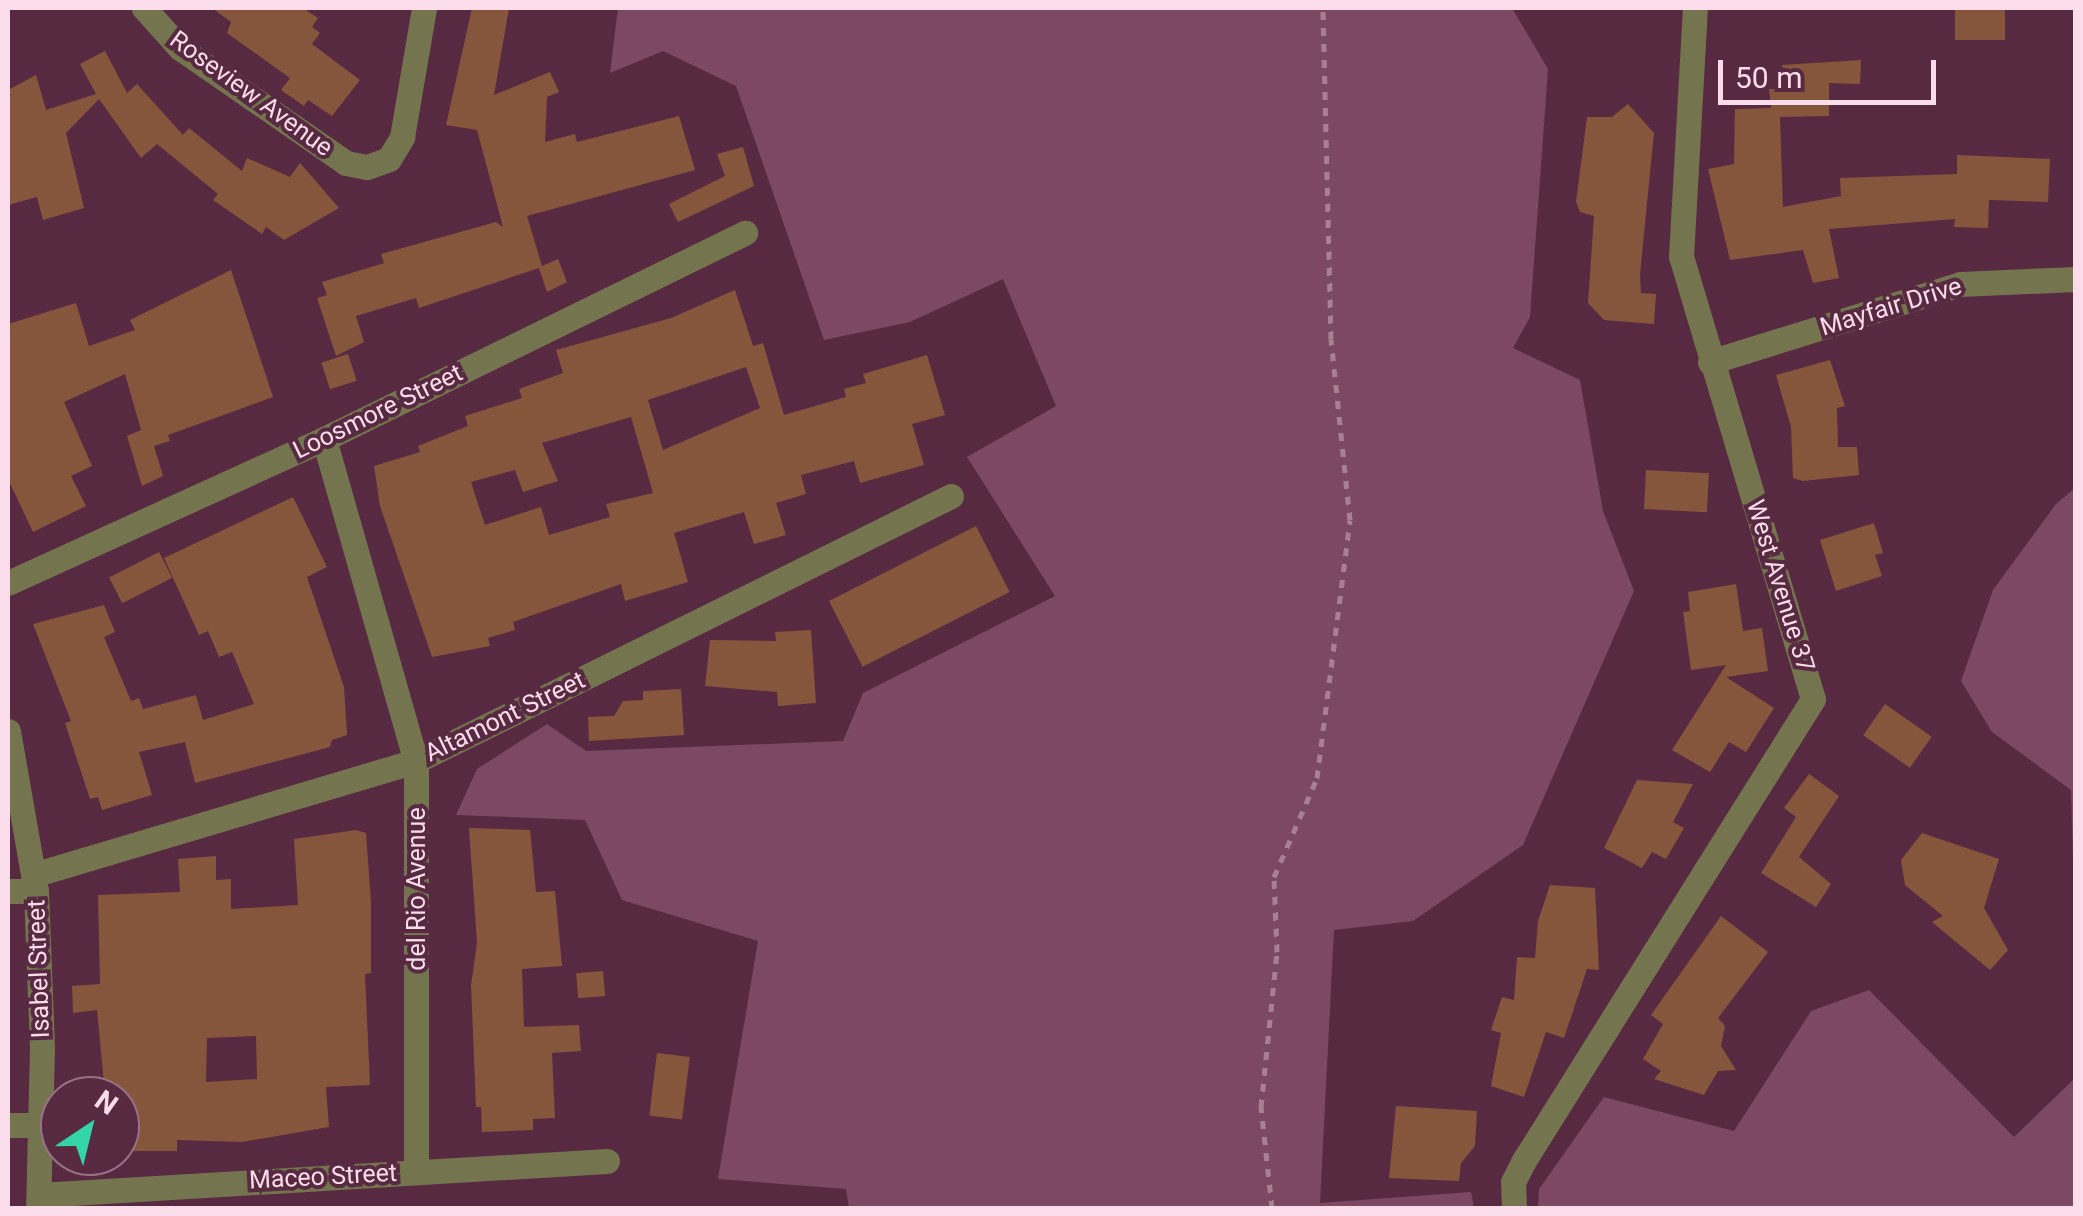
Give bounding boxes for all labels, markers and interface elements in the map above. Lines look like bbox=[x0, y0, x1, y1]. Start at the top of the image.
street label: Roseview Avenue bbox=[164, 25, 338, 163]
scale bar bbox=[1723, 40, 1940, 102]
text: 50 m bbox=[1735, 60, 1802, 95]
street label: Mayfair Drive bbox=[1817, 271, 1965, 343]
street label: Loosmore Street bbox=[288, 358, 468, 466]
street label: West Avenue 37 bbox=[1740, 496, 1820, 676]
street label: Altamont Street bbox=[420, 665, 590, 769]
street label: del Rio Avenue bbox=[402, 807, 432, 971]
street label: Isabel Street bbox=[22, 899, 56, 1039]
north arrow bbox=[40, 1076, 140, 1176]
text: N bbox=[89, 1083, 124, 1122]
street label: Maceo Street bbox=[248, 1158, 398, 1196]

